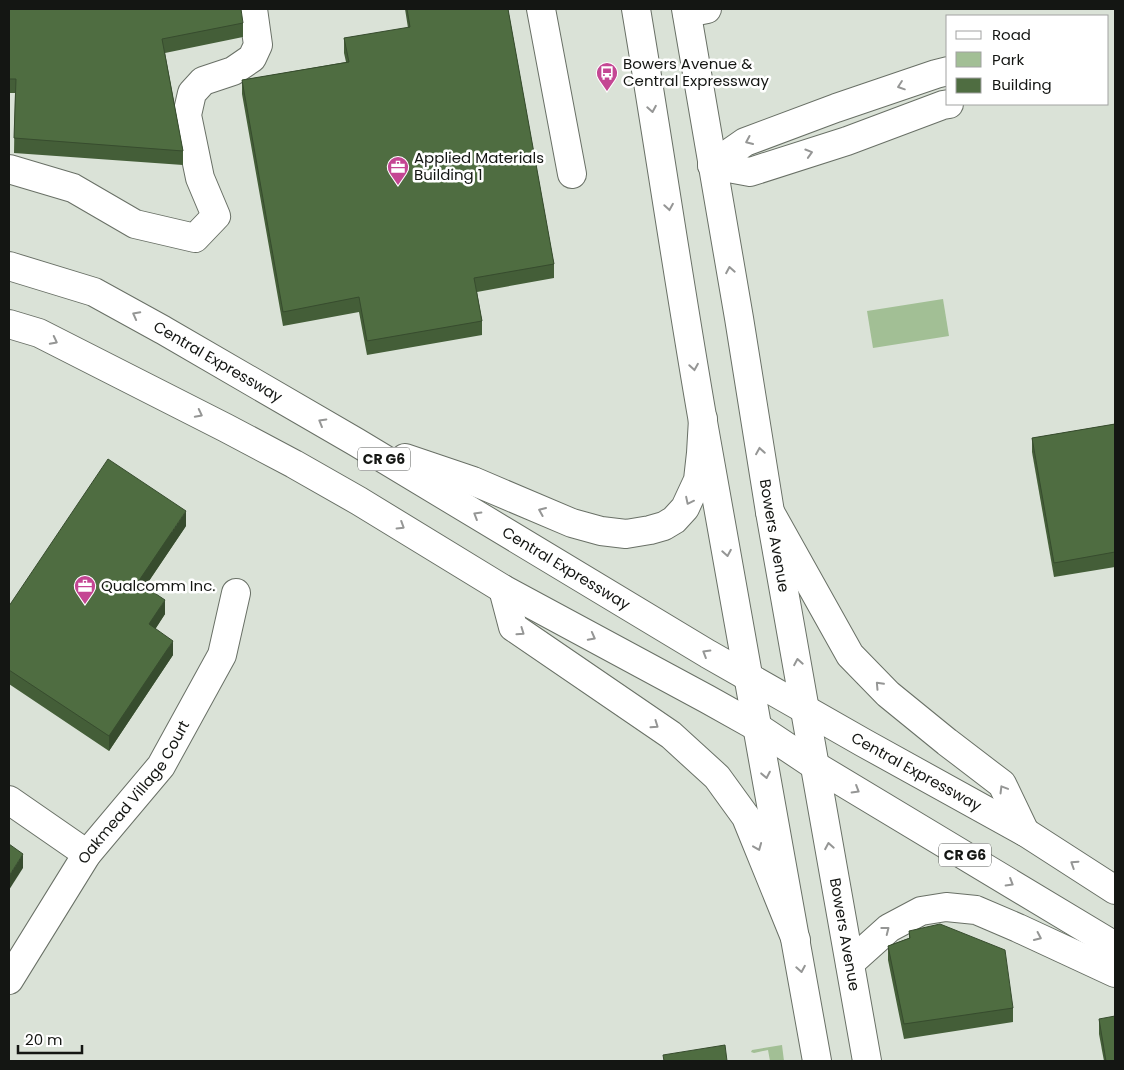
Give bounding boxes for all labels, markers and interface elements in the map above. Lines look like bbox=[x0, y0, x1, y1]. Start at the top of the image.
legend bbox=[946, 15, 1109, 105]
text: Road bbox=[992, 24, 1031, 45]
text: Park bbox=[992, 49, 1024, 70]
place label: Bowers Avenue & Central Expressway bbox=[623, 53, 769, 91]
bus stop icon: Bowers Avenue & Central Expressway bbox=[595, 61, 619, 92]
text: Building bbox=[992, 74, 1052, 95]
one-way arrow bbox=[898, 80, 906, 90]
one-way arrow bbox=[647, 104, 657, 113]
one-way arrow bbox=[745, 135, 754, 146]
place label: Applied Materials Building 1 bbox=[414, 147, 544, 185]
one-way arrow bbox=[805, 149, 813, 159]
office icon: Applied Materials Building 1 bbox=[386, 155, 410, 186]
one-way arrow bbox=[663, 203, 673, 211]
one-way arrow bbox=[726, 266, 736, 275]
one-way arrow bbox=[132, 311, 141, 321]
street label: Central Expressway bbox=[150, 316, 287, 407]
one-way arrow bbox=[49, 335, 58, 345]
one-way arrow bbox=[689, 363, 699, 372]
one-way arrow bbox=[194, 408, 203, 418]
one-way arrow bbox=[319, 419, 328, 429]
one-way arrow bbox=[756, 446, 766, 455]
road number: CR G6 bbox=[358, 448, 410, 470]
street label: Bowers Avenue bbox=[755, 478, 795, 594]
one-way arrow bbox=[685, 496, 695, 505]
one-way arrow bbox=[538, 506, 547, 517]
one-way arrow bbox=[473, 511, 482, 521]
one-way arrow bbox=[395, 520, 404, 530]
street label: Central Expressway bbox=[498, 521, 635, 615]
one-way arrow bbox=[721, 549, 731, 558]
office icon: Qualcomm Inc. bbox=[73, 574, 97, 605]
place label: Qualcomm Inc. bbox=[101, 575, 215, 596]
one-way arrow bbox=[516, 626, 525, 635]
one-way arrow bbox=[587, 631, 596, 641]
one-way arrow bbox=[702, 649, 711, 659]
one-way arrow bbox=[793, 658, 803, 667]
one-way arrow bbox=[876, 682, 885, 691]
street label: Oakmead Village Court bbox=[72, 716, 194, 868]
one-way arrow bbox=[650, 718, 659, 728]
street label: Central Expressway bbox=[847, 727, 986, 816]
one-way arrow bbox=[760, 770, 770, 779]
one-way arrow bbox=[851, 783, 860, 793]
one-way arrow bbox=[1000, 785, 1010, 794]
one-way arrow bbox=[825, 841, 835, 850]
one-way arrow bbox=[752, 842, 762, 851]
road number: CR G6 bbox=[939, 844, 991, 866]
one-way arrow bbox=[1071, 861, 1080, 870]
street label: Bowers Avenue bbox=[825, 876, 865, 992]
one-way arrow bbox=[1005, 876, 1014, 886]
one-way arrow bbox=[881, 927, 890, 936]
one-way arrow bbox=[1032, 930, 1041, 940]
one-way arrow bbox=[795, 965, 805, 973]
scale bar bbox=[18, 1022, 81, 1054]
text: 20 m bbox=[25, 1029, 63, 1050]

